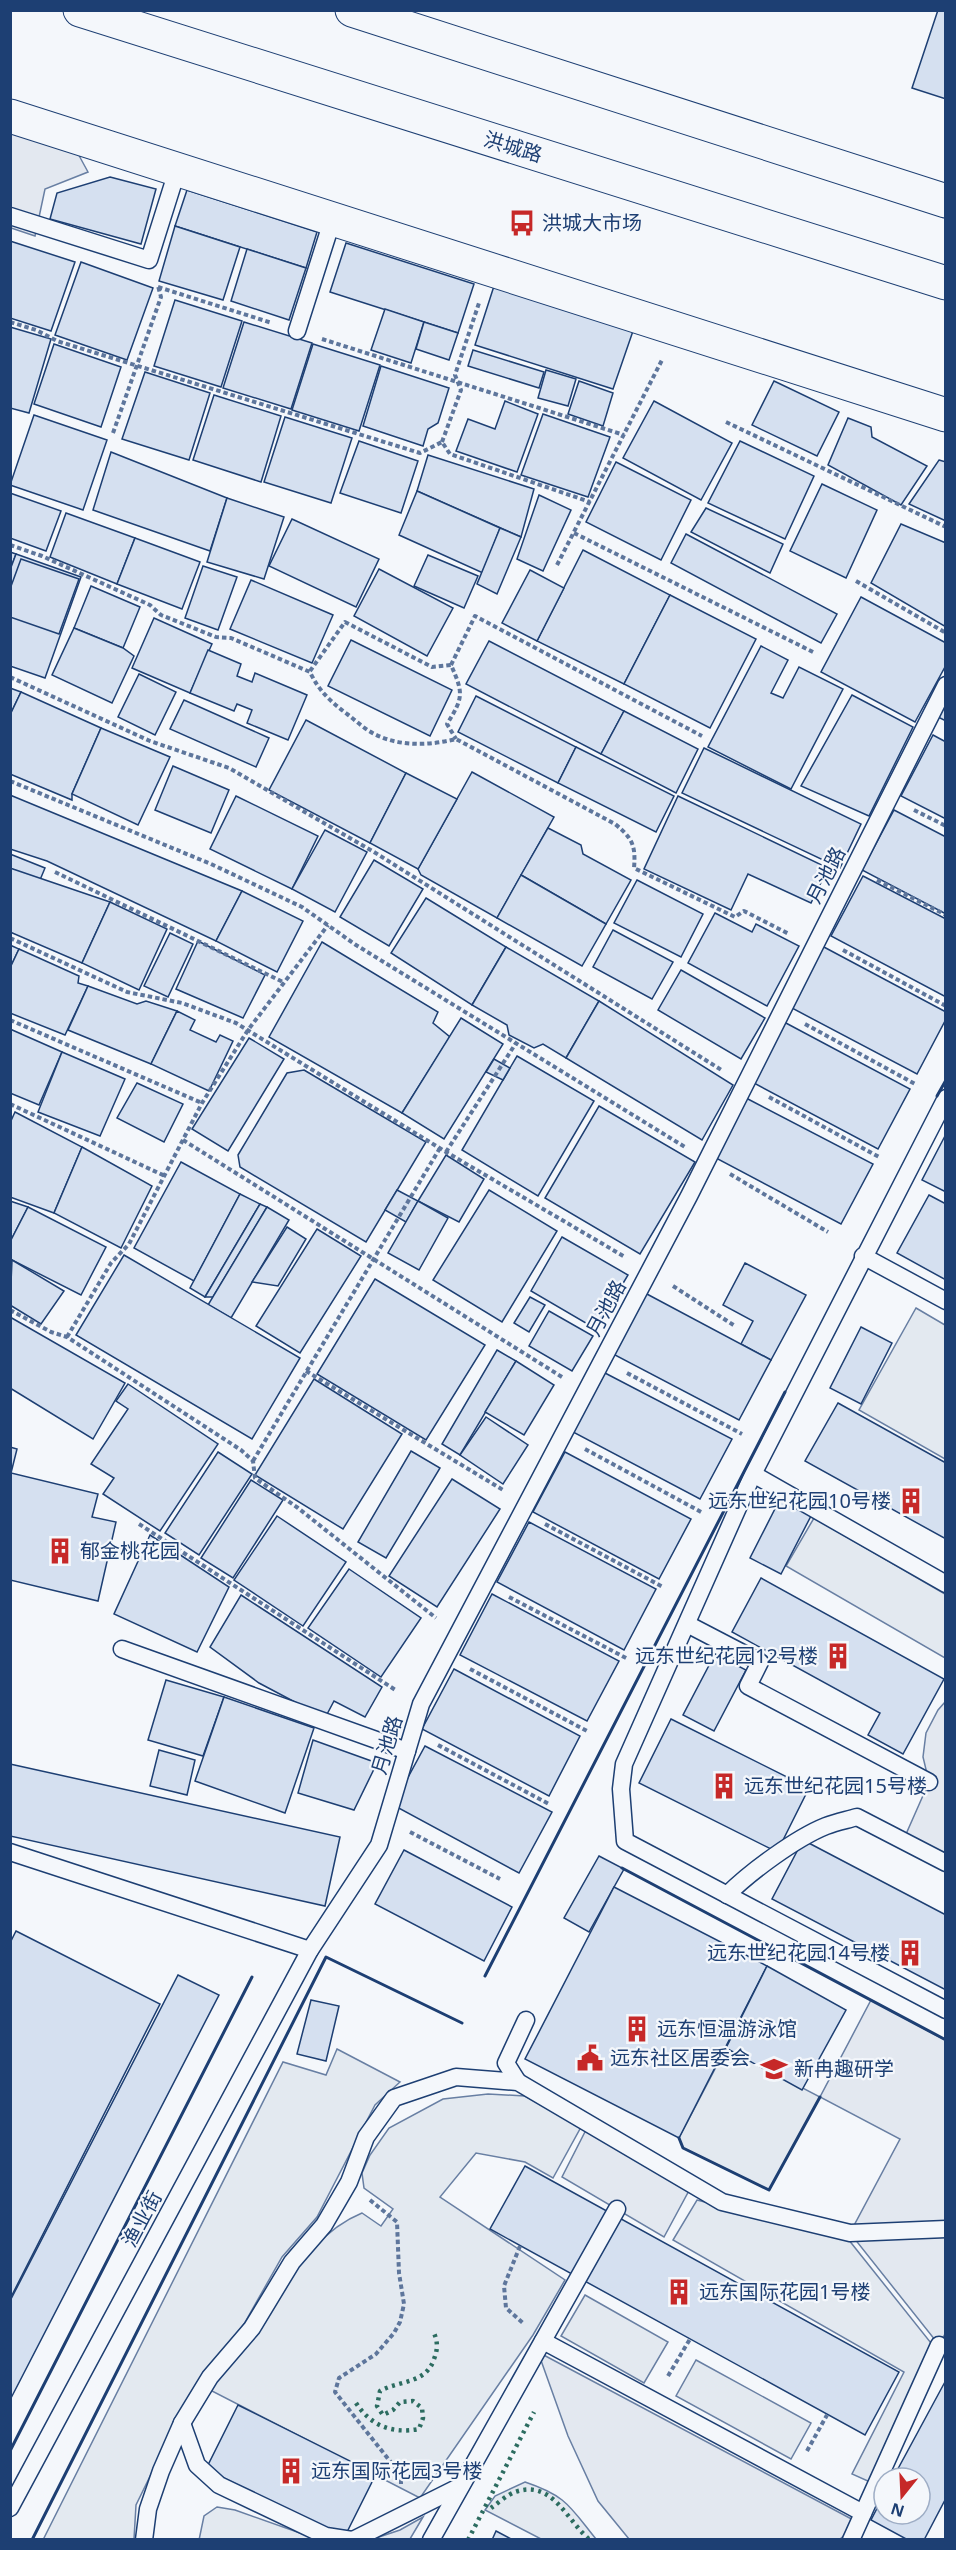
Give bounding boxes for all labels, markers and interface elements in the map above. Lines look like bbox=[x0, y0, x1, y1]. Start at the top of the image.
street label: 洪城路 bbox=[481, 125, 546, 168]
bus stop icon: 洪城大市场 bbox=[507, 208, 537, 238]
place label: 洪城大市场 bbox=[542, 209, 642, 236]
street label: 月池路 bbox=[800, 842, 851, 908]
street label: 月池路 bbox=[580, 1275, 632, 1341]
building icon: 远东世纪花园10号楼 bbox=[896, 1486, 926, 1516]
place label: 远东世纪花园10号楼 bbox=[708, 1487, 891, 1514]
building icon: 郁金桃花园 bbox=[45, 1536, 75, 1566]
place label: 郁金桃花园 bbox=[80, 1537, 180, 1564]
building icon: 远东世纪花园12号楼 bbox=[823, 1641, 853, 1671]
place label: 远东世纪花园12号楼 bbox=[635, 1642, 818, 1669]
street label: 月池路 bbox=[365, 1712, 408, 1777]
building icon: 远东世纪花园15号楼 bbox=[709, 1771, 739, 1801]
place label: 远东世纪花园15号楼 bbox=[744, 1772, 927, 1799]
building icon: 远东世纪花园14号楼 bbox=[895, 1938, 925, 1968]
place label: 远东世纪花园14号楼 bbox=[707, 1939, 890, 1966]
building icon: 远东恒温游泳馆 bbox=[622, 2014, 652, 2044]
place label: 远东恒温游泳馆 bbox=[657, 2015, 797, 2042]
public building icon: 远东社区居委会 bbox=[575, 2043, 605, 2073]
place label: 远东社区居委会 bbox=[610, 2044, 750, 2071]
school or university icon: 新冉趣研学 bbox=[759, 2054, 789, 2084]
place label: 新冉趣研学 bbox=[794, 2055, 894, 2082]
street label: 渔业街 bbox=[116, 2186, 168, 2252]
building icon: 远东国际花园1号楼 bbox=[664, 2277, 694, 2307]
place label: 远东国际花园1号楼 bbox=[699, 2278, 870, 2305]
building icon: 远东国际花园3号楼 bbox=[276, 2456, 306, 2486]
place label: 远东国际花园3号楼 bbox=[311, 2457, 482, 2484]
north arrow bbox=[872, 2466, 932, 2526]
text: N bbox=[888, 2498, 907, 2523]

